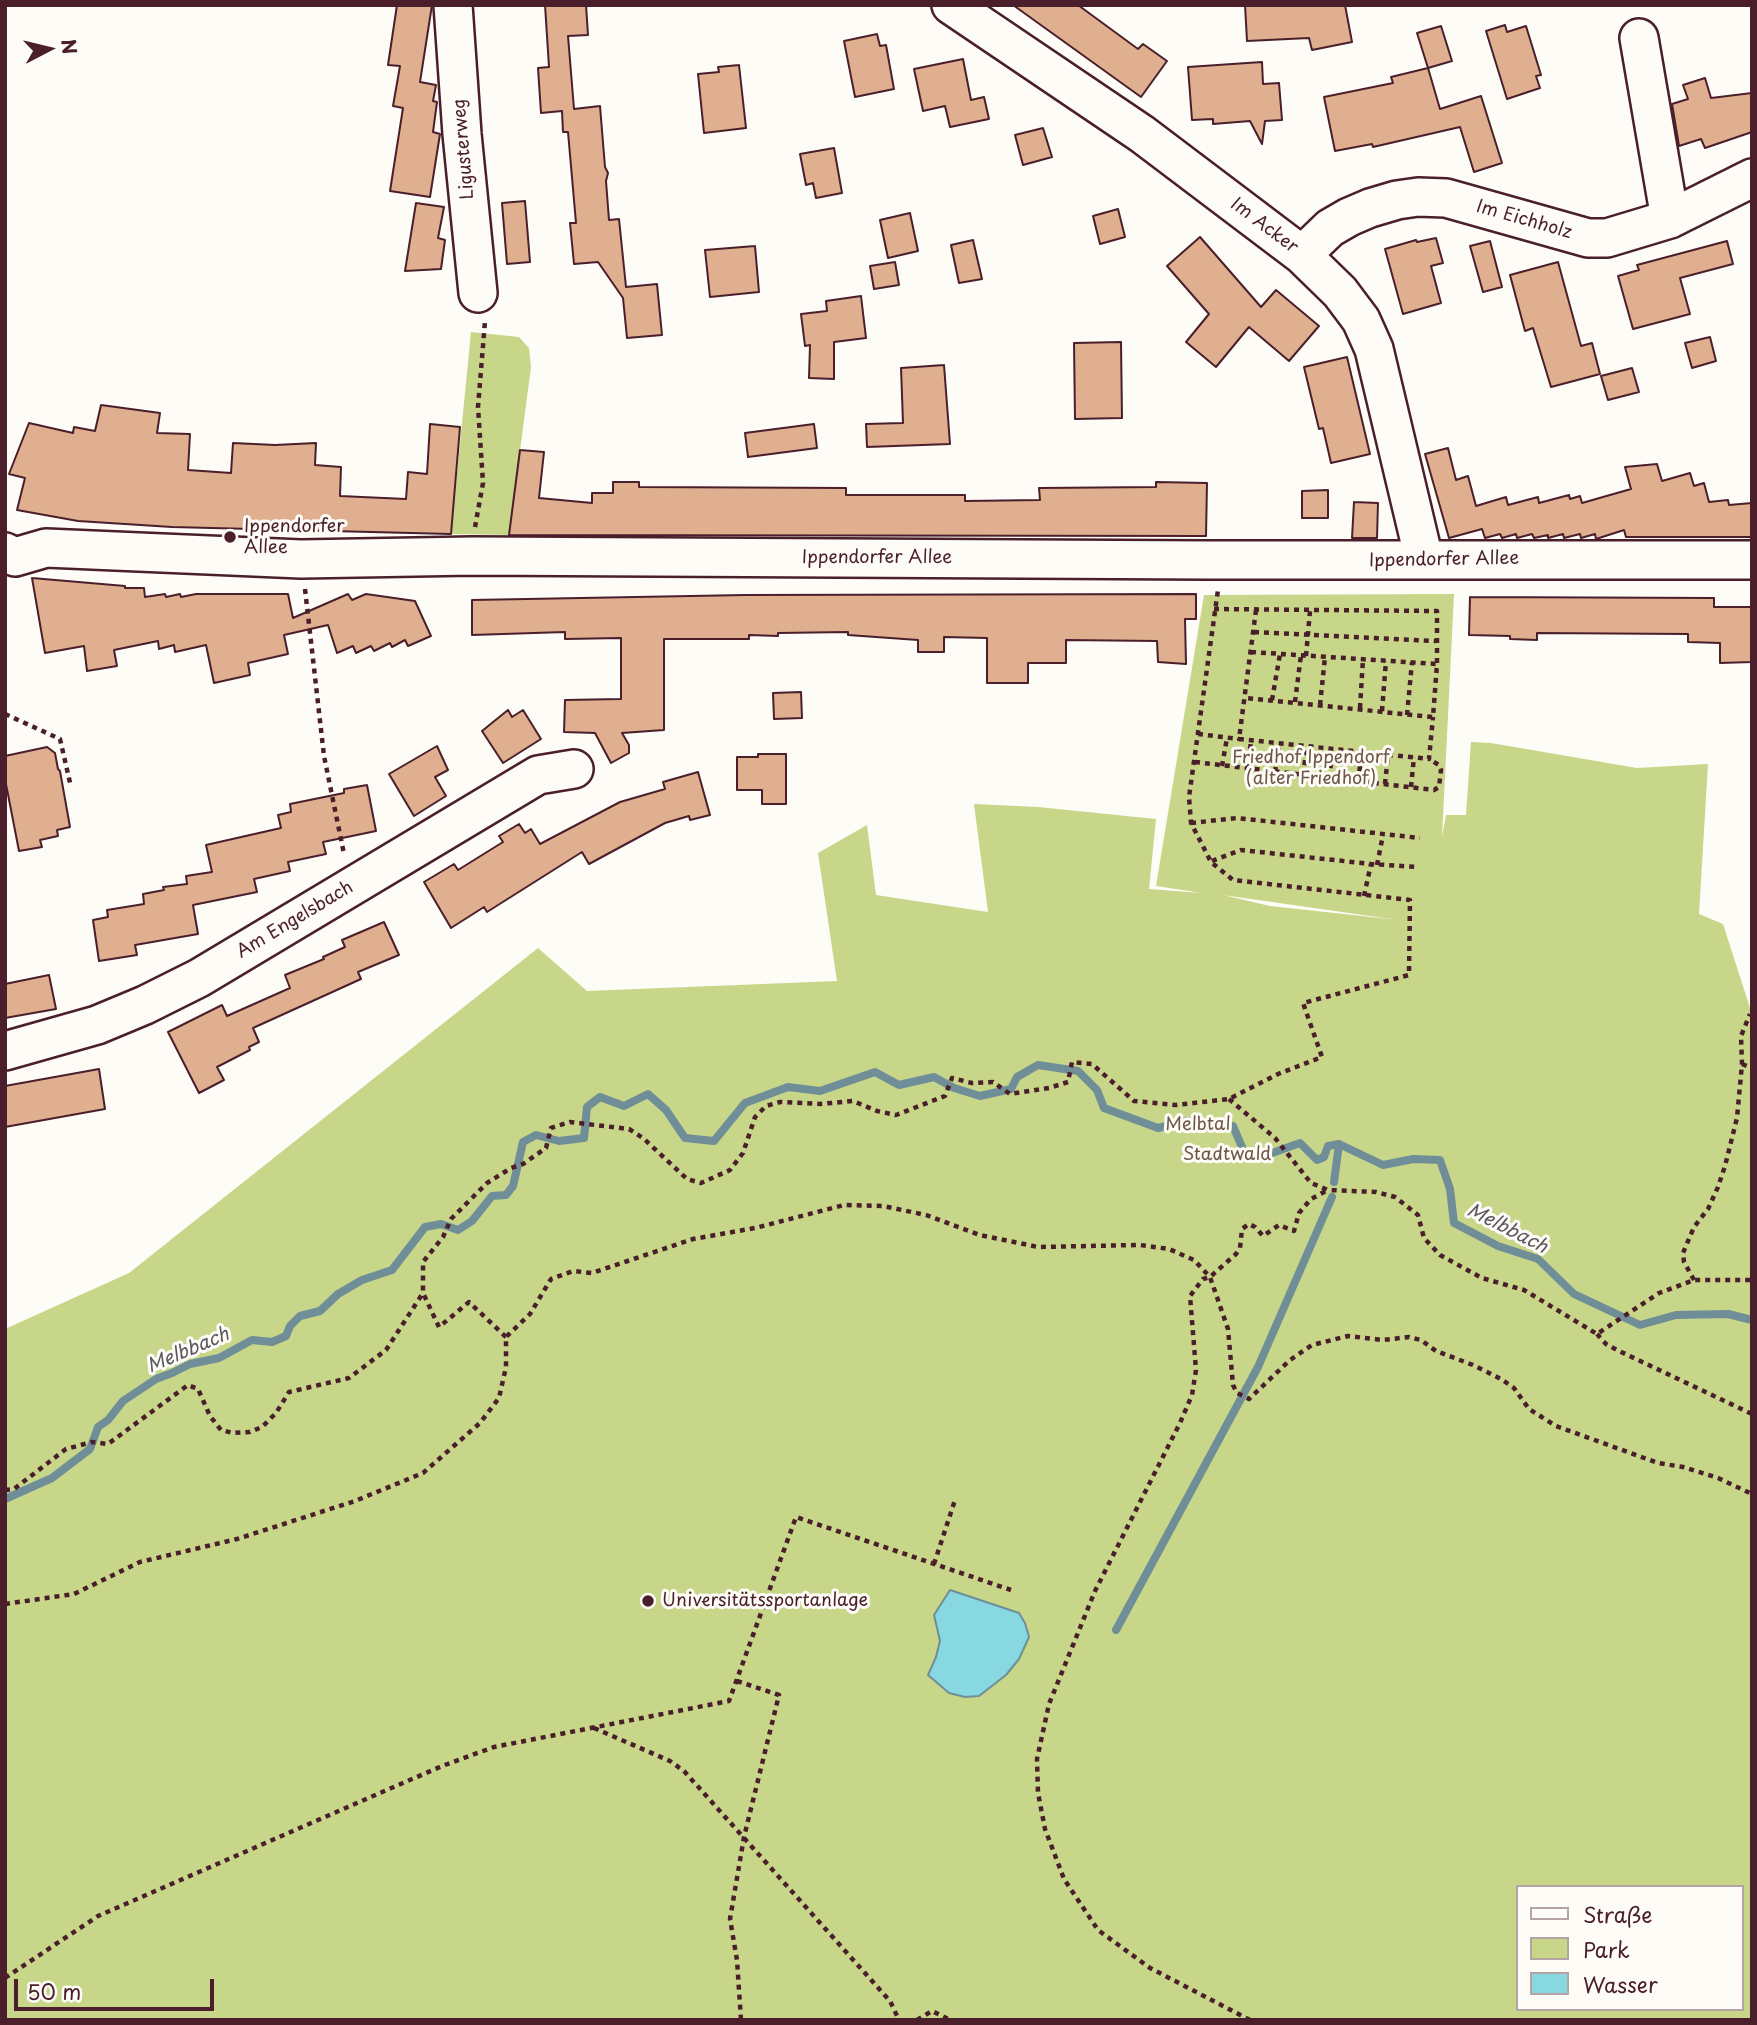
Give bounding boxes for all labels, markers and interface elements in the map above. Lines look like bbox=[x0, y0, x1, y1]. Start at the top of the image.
north arrow bbox=[14, 14, 84, 84]
text: N bbox=[55, 37, 85, 56]
street label: Ligusterweg bbox=[449, 98, 479, 200]
street label: Im Acker bbox=[1226, 194, 1302, 258]
street label: Im Eichholz bbox=[1474, 196, 1574, 244]
place label: Ippendorfer Allee bbox=[244, 516, 345, 558]
marker: Ippendorfer Allee bbox=[222, 529, 238, 545]
street label: Ippendorfer Allee bbox=[802, 547, 952, 569]
street label: Ippendorfer Allee bbox=[1369, 548, 1519, 572]
park label: Friedhof Ippendorf (alter Friedhof) bbox=[1232, 747, 1390, 790]
street label: Am Engelsbach bbox=[233, 877, 357, 963]
park label: Melbtal bbox=[1165, 1114, 1231, 1136]
park label: Stadtwald bbox=[1183, 1144, 1271, 1166]
water label: Melbbach bbox=[1463, 1199, 1551, 1259]
water label: Melbbach bbox=[143, 1324, 233, 1378]
place label: Universitätssportanlage bbox=[662, 1590, 868, 1612]
marker: Universitätssportanlage bbox=[640, 1593, 656, 1609]
legend bbox=[1516, 1885, 1743, 2011]
text: Straße bbox=[1583, 1898, 1652, 1930]
text: Park bbox=[1583, 1933, 1630, 1965]
scale bar bbox=[18, 1966, 217, 2010]
text: Wasser bbox=[1583, 1968, 1658, 2000]
text: 50 m bbox=[27, 1975, 81, 2007]

